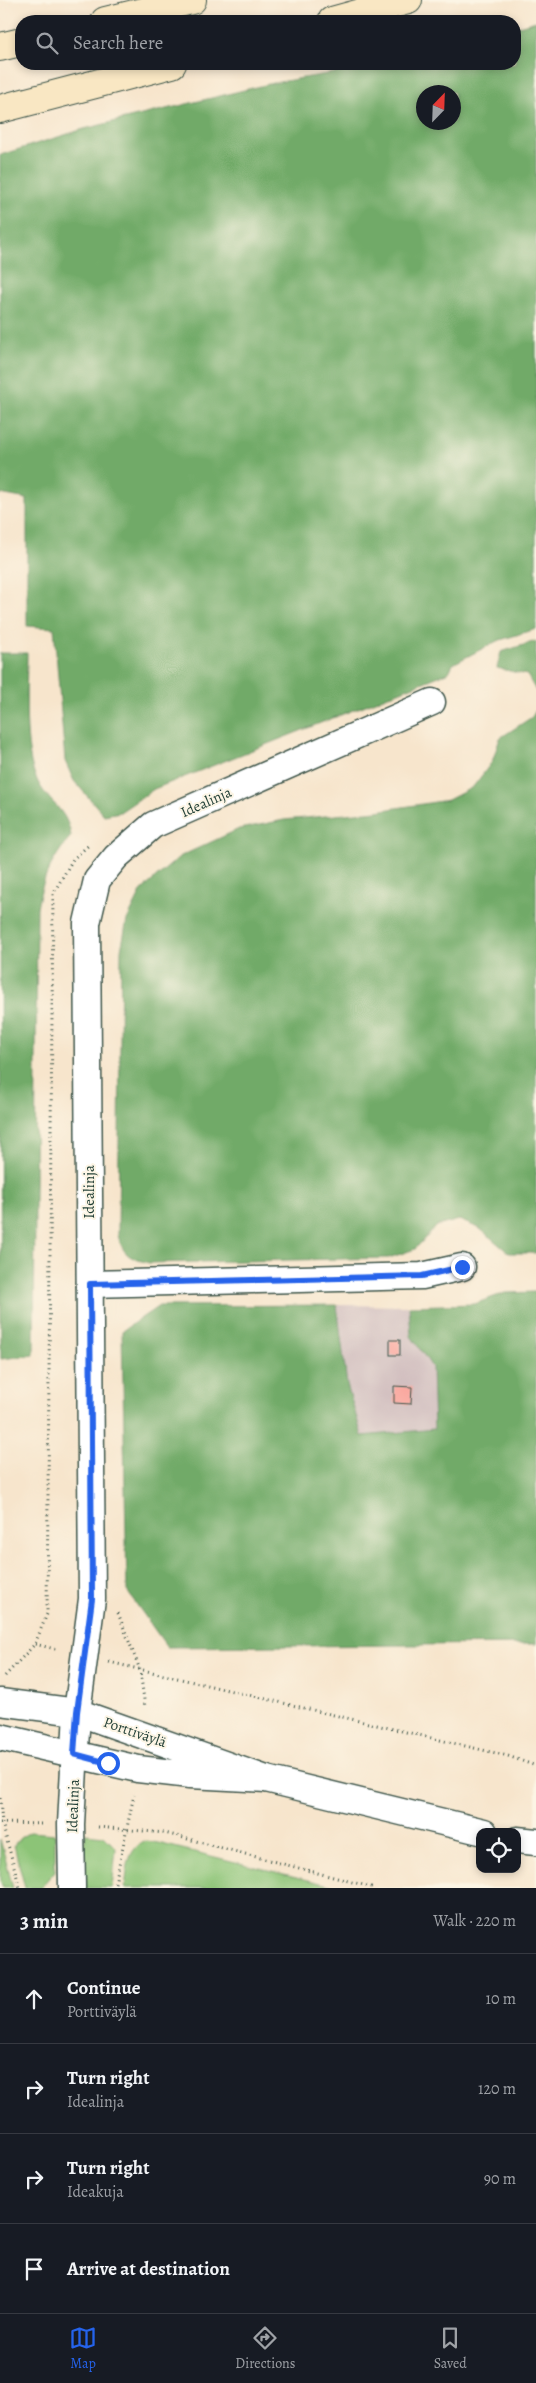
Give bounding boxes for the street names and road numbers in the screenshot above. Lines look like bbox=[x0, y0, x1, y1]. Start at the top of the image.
street label: Idealinja bbox=[177, 782, 235, 822]
street label: Idealinja bbox=[79, 1165, 99, 1219]
street label: Porttiväylä bbox=[101, 1712, 169, 1752]
street label: Idealinja bbox=[62, 1779, 84, 1833]

